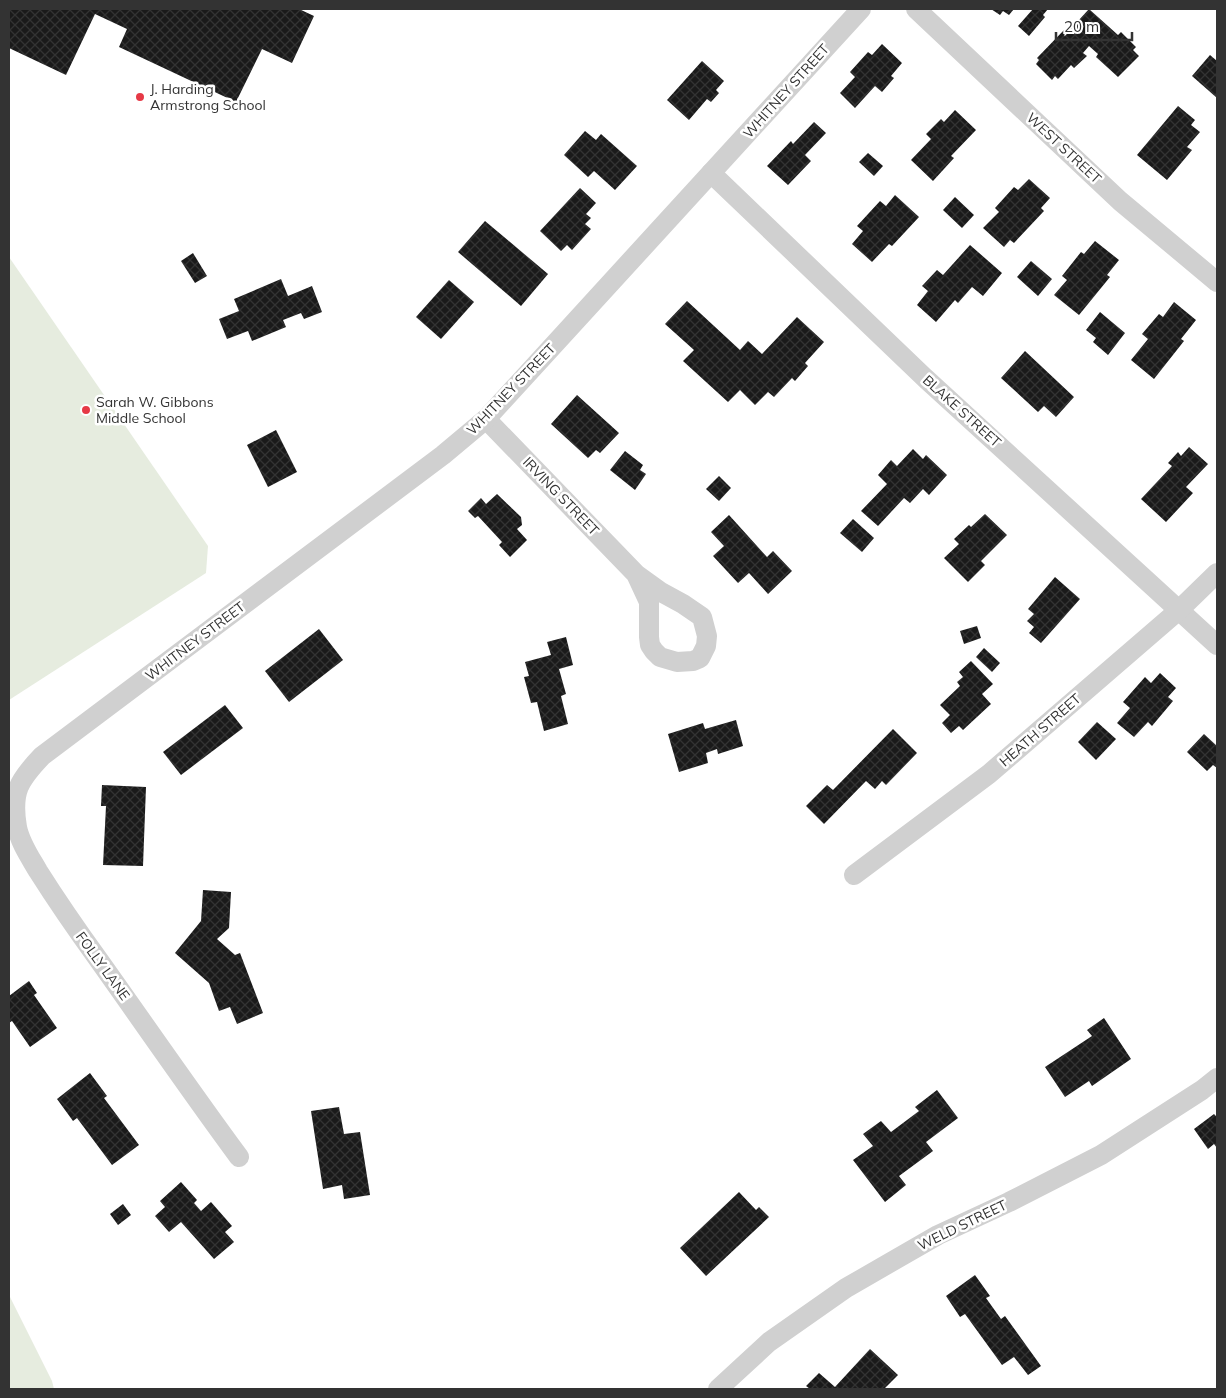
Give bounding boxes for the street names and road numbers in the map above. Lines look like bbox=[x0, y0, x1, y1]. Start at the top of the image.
street label: WHITNEY STREET bbox=[739, 40, 833, 142]
street label: WEST STREET bbox=[1023, 109, 1106, 188]
street label: WHITNEY STREET bbox=[463, 339, 560, 439]
street label: BLAKE STREET bbox=[919, 371, 1005, 451]
street label: IRVING STREET bbox=[519, 453, 603, 539]
street label: WHITNEY STREET bbox=[141, 597, 249, 684]
street label: HEATH STREET bbox=[996, 689, 1085, 770]
street label: FOLLY LANE bbox=[72, 928, 134, 1004]
street label: WELD STREET bbox=[914, 1195, 1010, 1254]

